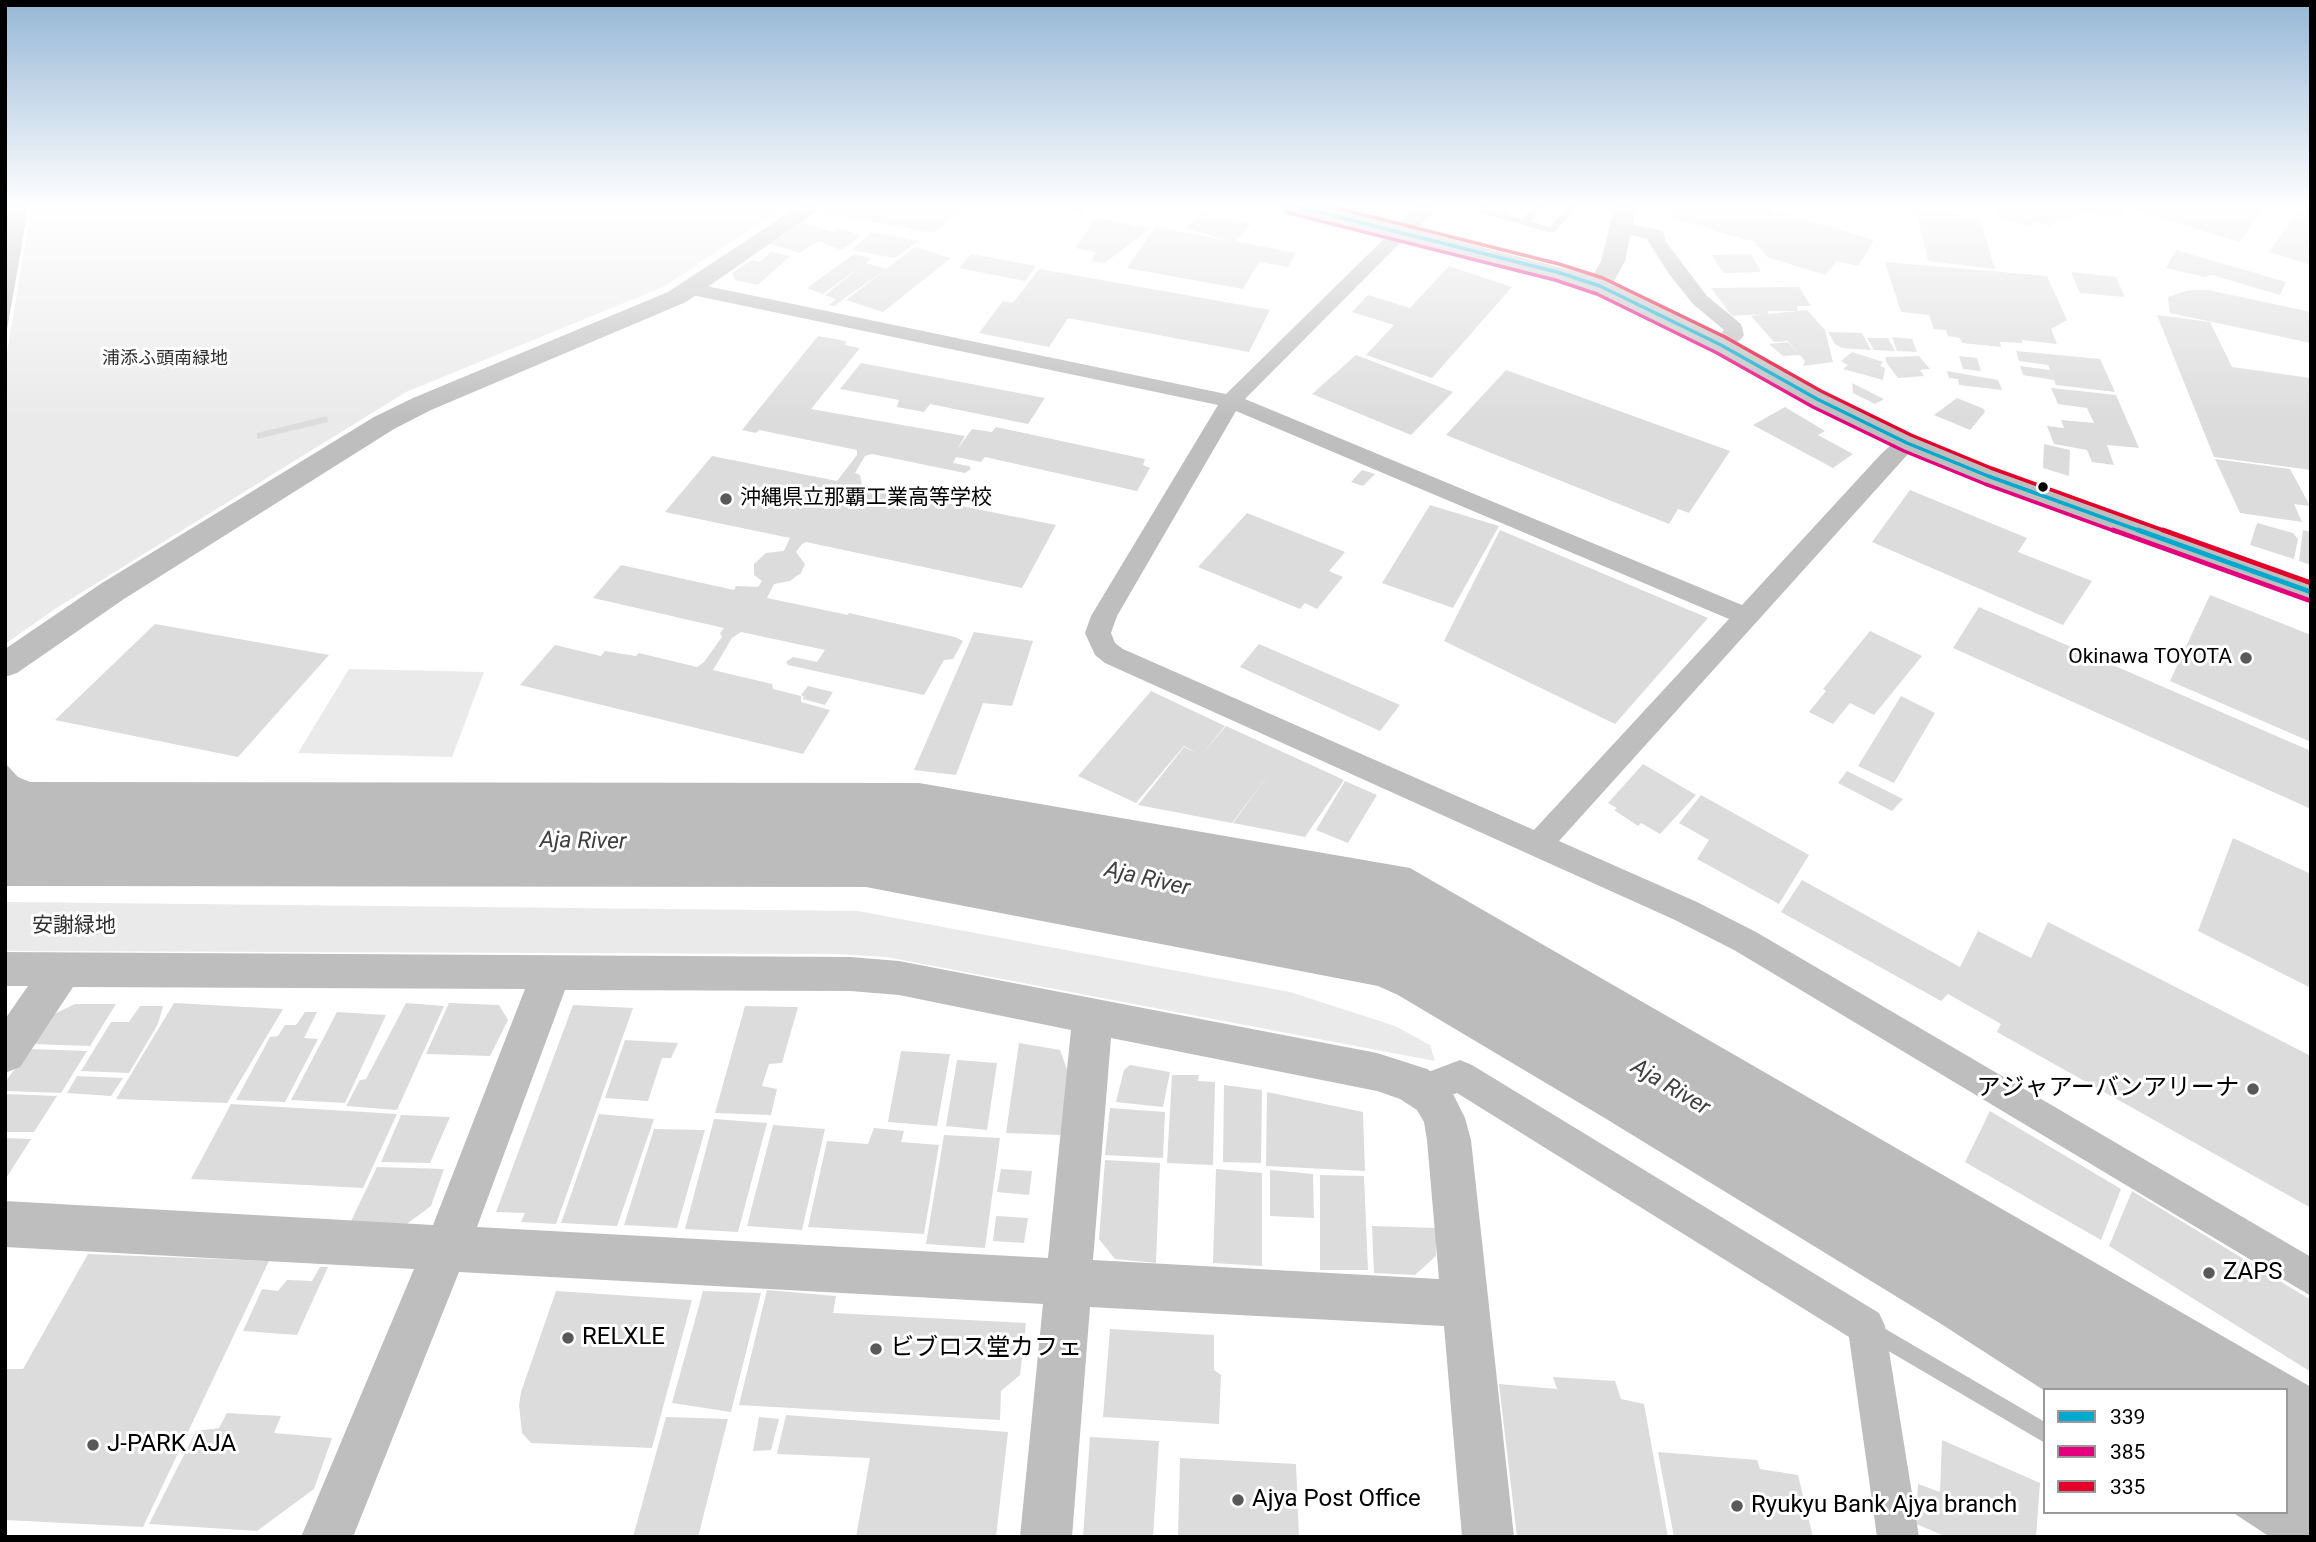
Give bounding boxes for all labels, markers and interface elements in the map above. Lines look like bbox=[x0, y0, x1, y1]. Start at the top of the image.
park label: 浦添ふ頭南緑地 bbox=[102, 348, 228, 370]
unlabelled marker bbox=[2036, 480, 2050, 494]
place label: 沖縄県立那覇工業高等学校 bbox=[740, 486, 992, 512]
marker: 沖縄県立那覇工業高等学校 bbox=[718, 491, 734, 507]
place label: Okinawa TOYOTA bbox=[2068, 645, 2232, 671]
marker: Okinawa TOYOTA bbox=[2238, 650, 2254, 666]
water label: Aja River bbox=[539, 827, 627, 857]
water label: Aja River bbox=[1102, 857, 1192, 903]
park label: 安謝緑地 bbox=[32, 914, 116, 940]
water label: Aja River bbox=[1626, 1054, 1714, 1122]
place label: アジャアーバンアリーナ bbox=[1976, 1075, 2239, 1103]
marker: アジャアーバンアリーナ bbox=[2245, 1081, 2261, 1097]
place label: ZAPS bbox=[2223, 1259, 2283, 1287]
marker: ZAPS bbox=[2201, 1265, 2217, 1281]
place label: RELXLE bbox=[582, 1324, 665, 1352]
marker: RELXLE bbox=[560, 1330, 576, 1346]
place label: ビブロス堂カフェ bbox=[890, 1335, 1082, 1363]
marker: ビブロス堂カフェ bbox=[868, 1341, 884, 1357]
legend bbox=[2043, 1388, 2288, 1514]
text: 339 bbox=[2110, 1405, 2145, 1429]
place label: J-PARK AJA bbox=[107, 1431, 236, 1459]
marker: J-PARK AJA bbox=[85, 1437, 101, 1453]
text: 385 bbox=[2110, 1440, 2145, 1464]
text: 335 bbox=[2110, 1475, 2145, 1499]
place label: Ajya Post Office bbox=[1252, 1486, 1421, 1514]
marker: Ajya Post Office bbox=[1230, 1492, 1246, 1508]
place label: Ryukyu Bank Ajya branch bbox=[1751, 1492, 2017, 1520]
marker: Ryukyu Bank Ajya branch bbox=[1729, 1498, 1745, 1514]

